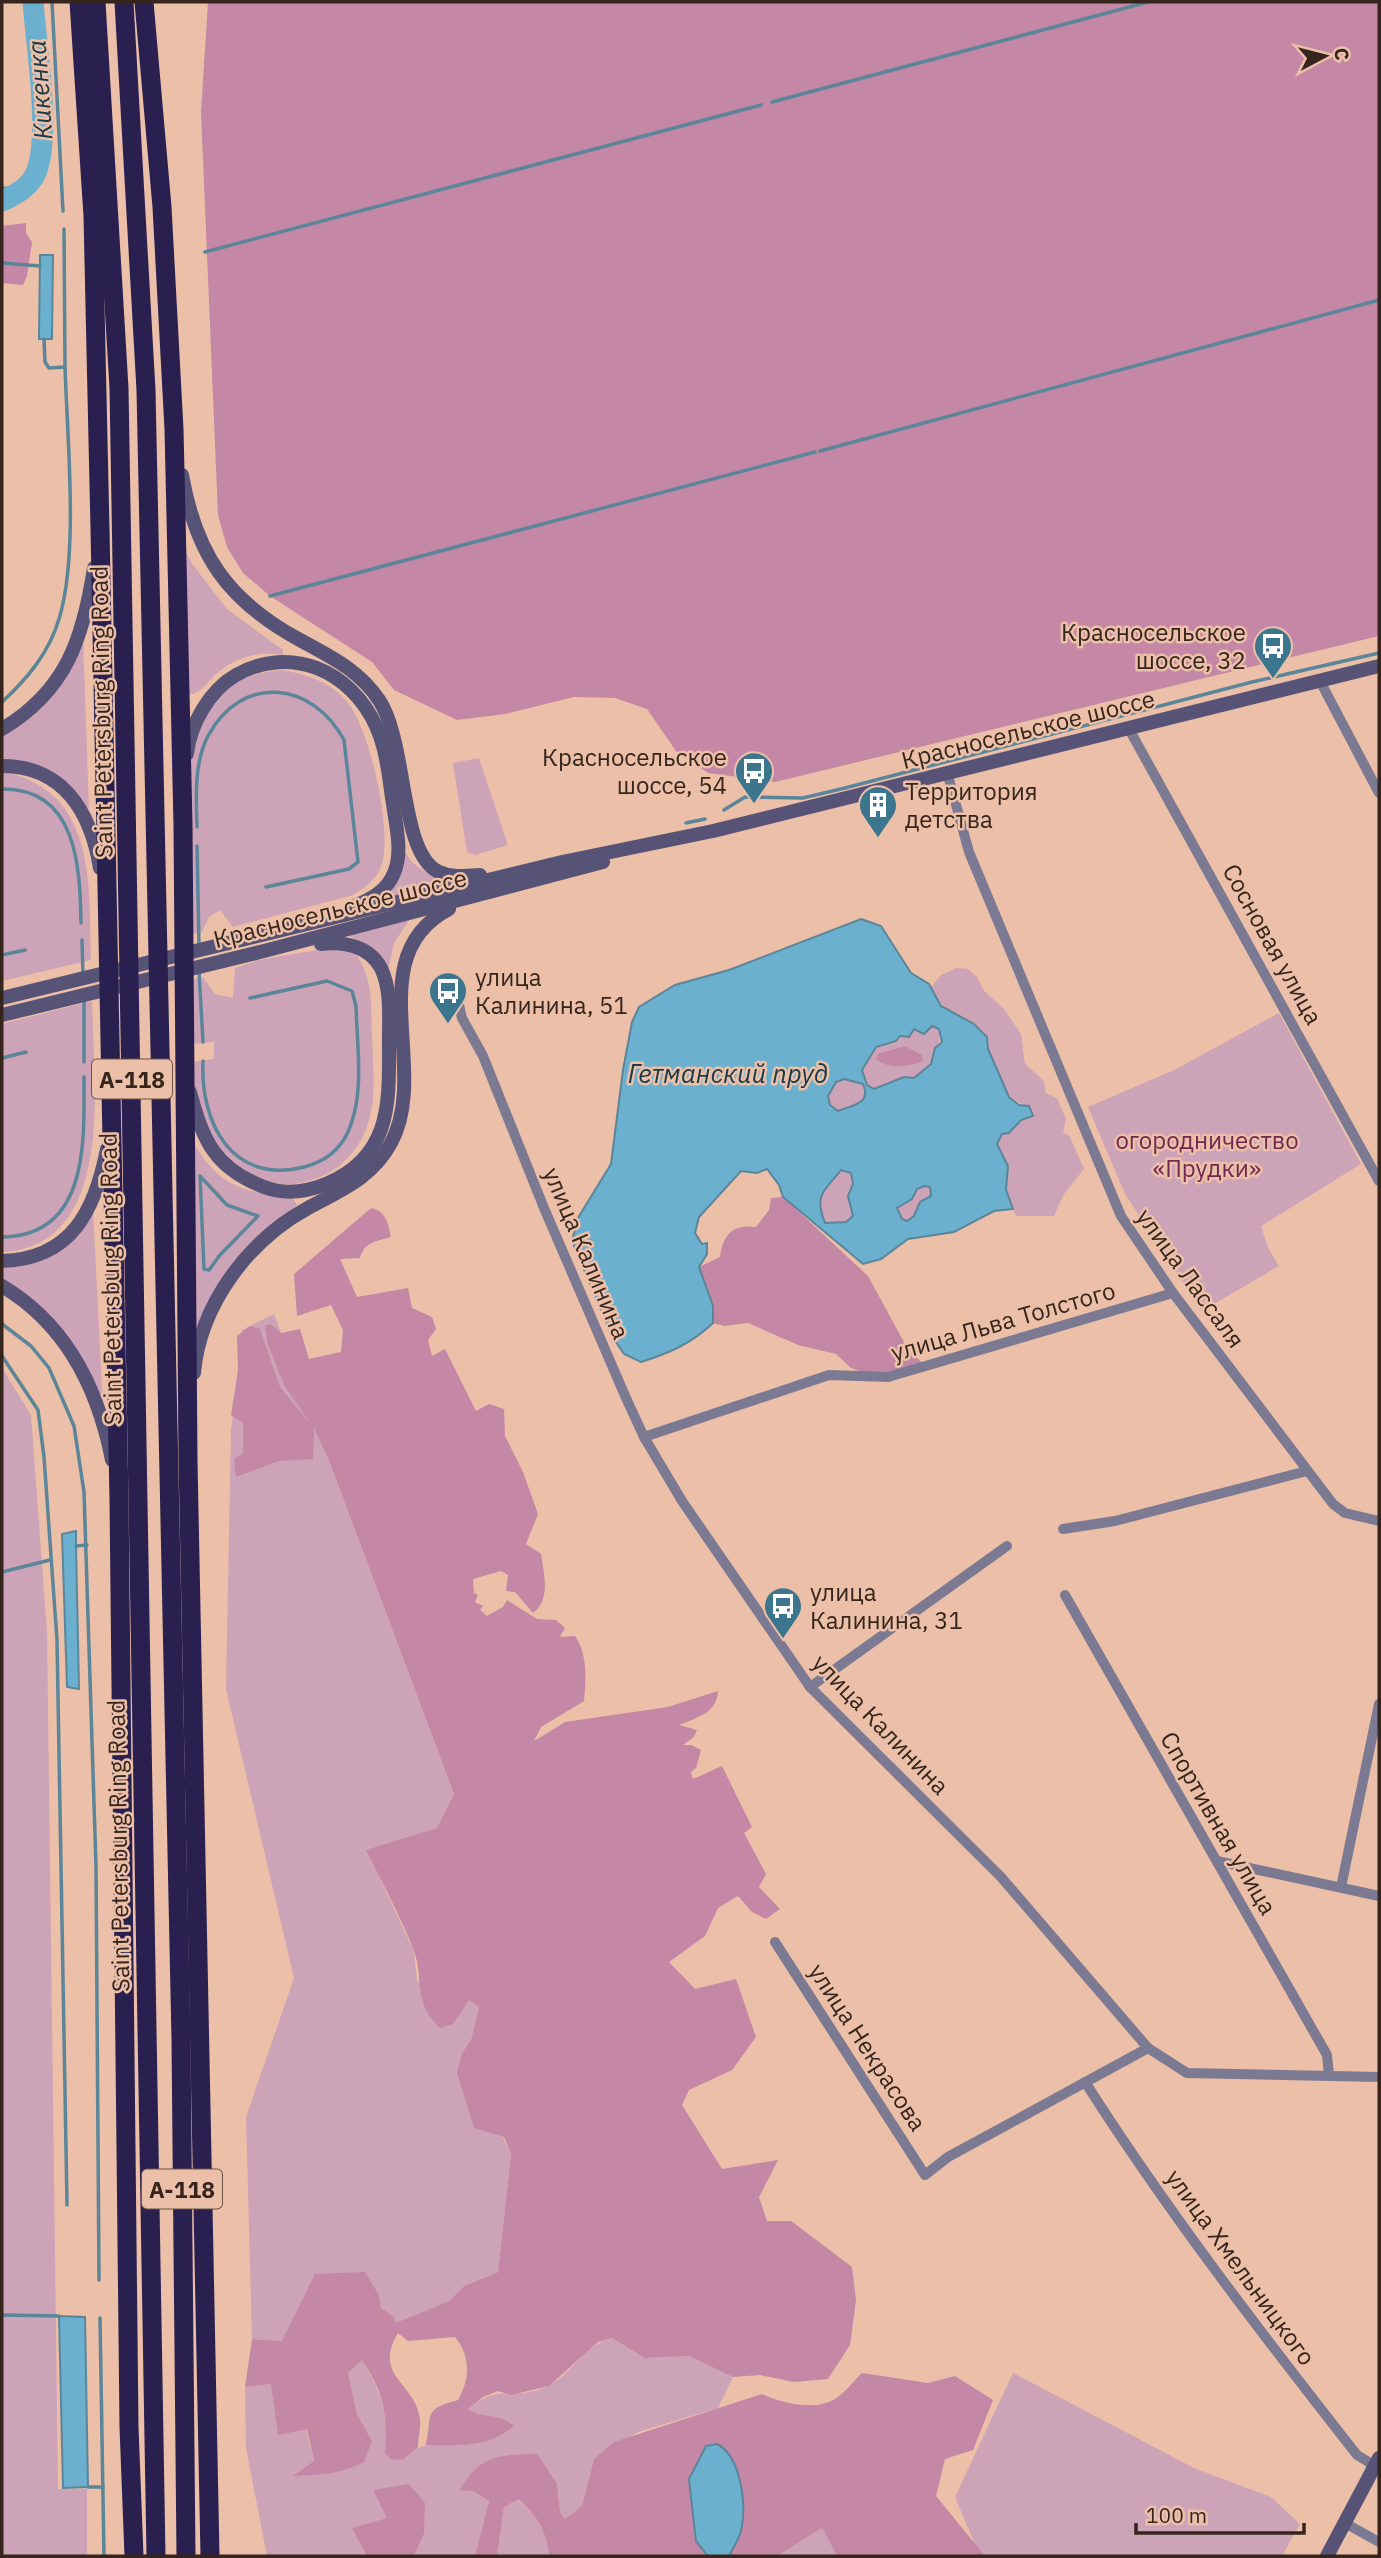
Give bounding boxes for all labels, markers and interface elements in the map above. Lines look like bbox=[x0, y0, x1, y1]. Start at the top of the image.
north arrow bbox=[1290, 21, 1360, 91]
water label: Кикенка bbox=[19, 39, 59, 141]
text: С bbox=[1329, 46, 1355, 62]
street label: Saint Petersburg Ring Road bbox=[82, 566, 120, 858]
place label: Красносельское шоссе, 32 bbox=[1061, 616, 1246, 676]
bus stop icon: Красносельское шоссе, 32 bbox=[1252, 625, 1294, 680]
street label: Красносельское шоссе bbox=[898, 682, 1158, 776]
place label: Красносельское шоссе, 54 bbox=[542, 741, 727, 801]
bus stop icon: Красносельское шоссе, 54 bbox=[733, 750, 775, 805]
place label: Территория детства bbox=[905, 775, 1038, 835]
building icon: Территория детства bbox=[857, 784, 899, 839]
street label: Сосновая улица bbox=[1216, 858, 1330, 1030]
street label: Красносельское шоссе bbox=[210, 861, 470, 955]
place label: улица Калинина, 51 bbox=[475, 961, 628, 1021]
bus stop icon: улица Калинина, 51 bbox=[427, 970, 469, 1025]
water label: Гетманский пруд bbox=[628, 1056, 828, 1090]
road number: А-118 bbox=[92, 1060, 172, 1098]
park label: огородничество «Прудки» bbox=[1115, 1124, 1299, 1184]
street label: Saint Petersburg Ring Road bbox=[91, 1133, 129, 1425]
street label: улица Калинина bbox=[536, 1162, 638, 1344]
street label: улица Лассаля bbox=[1130, 1202, 1252, 1354]
street label: улица Льва Толстого bbox=[887, 1274, 1119, 1368]
place label: улица Калинина, 31 bbox=[810, 1576, 963, 1636]
bus stop icon: улица Калинина, 31 bbox=[762, 1585, 804, 1640]
street label: улица Калинина bbox=[806, 1647, 956, 1801]
street label: Saint Petersburg Ring Road bbox=[99, 1700, 137, 1992]
street label: Спортивная улица bbox=[1154, 1726, 1285, 1921]
street label: улица Некрасова bbox=[802, 1957, 934, 2137]
street label: улица Хмельницкого bbox=[1159, 2162, 1323, 2372]
road number: А-118 bbox=[142, 2170, 222, 2208]
scale bar bbox=[1136, 2492, 1304, 2536]
text: 100 m bbox=[1146, 2501, 1207, 2529]

